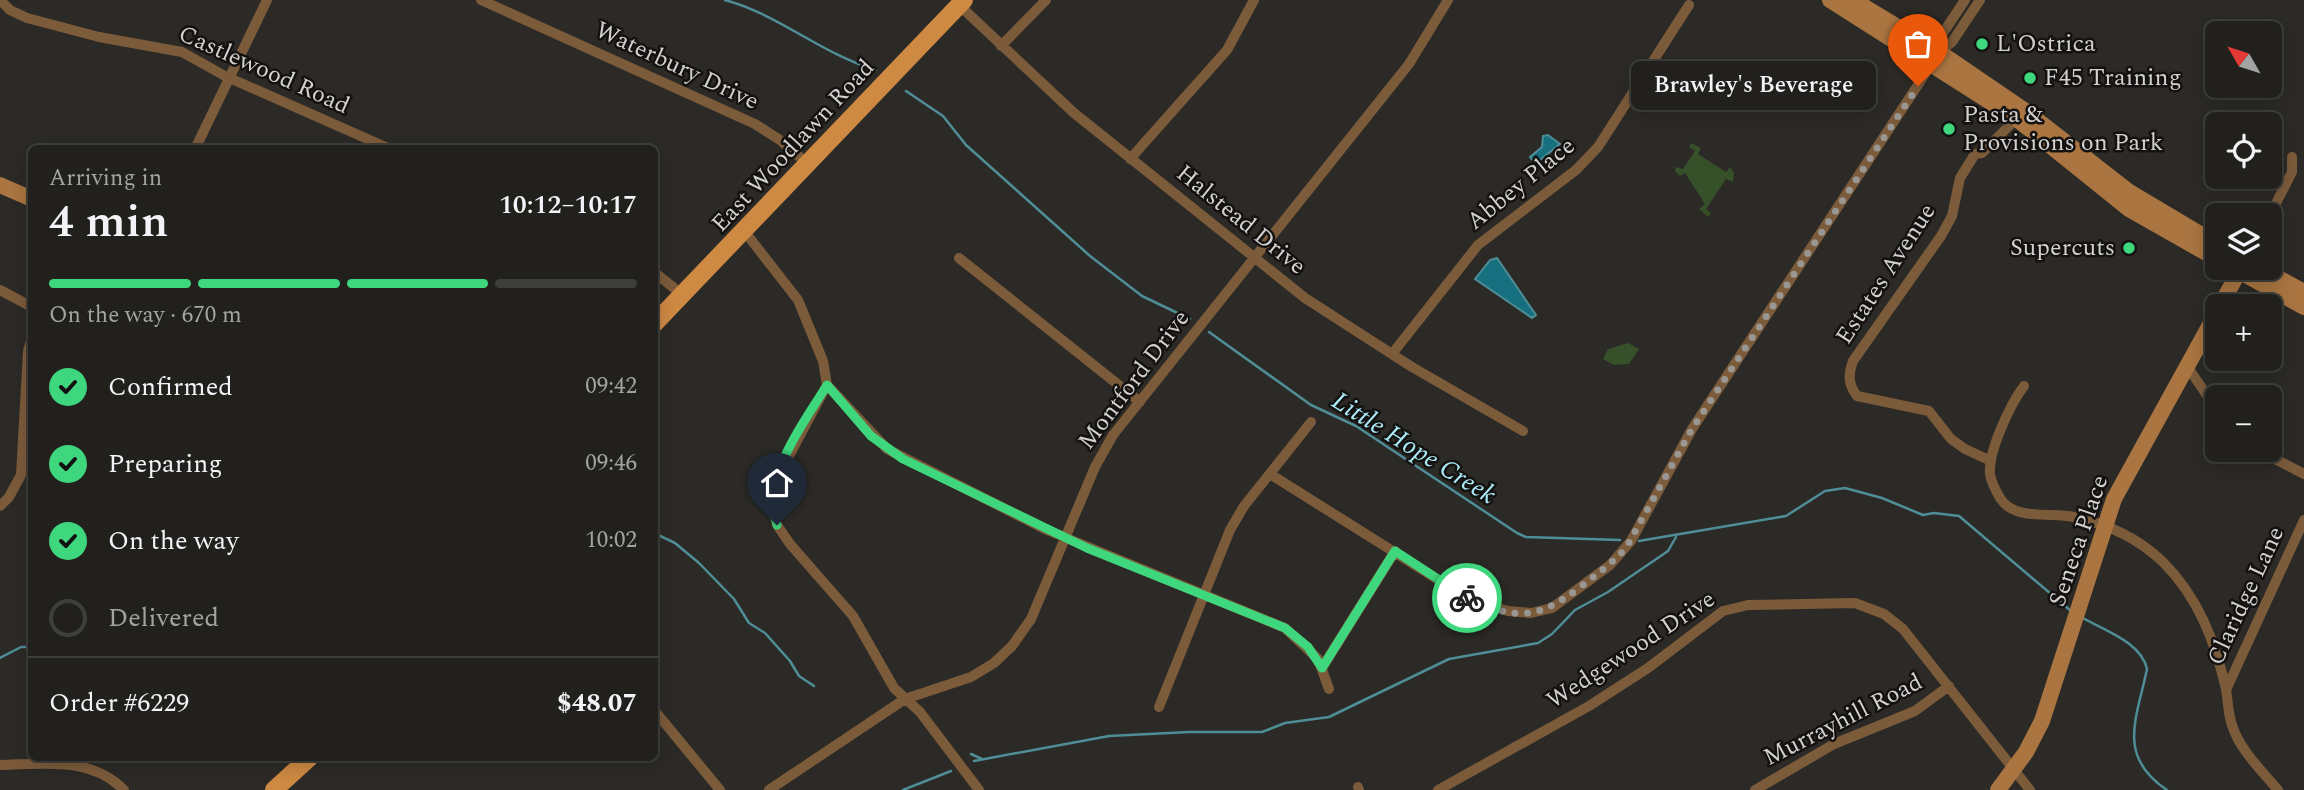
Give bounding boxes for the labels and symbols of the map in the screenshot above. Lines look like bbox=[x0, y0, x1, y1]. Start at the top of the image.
street label: Waterbury Drive bbox=[589, 12, 765, 120]
pin bbox=[1888, 14, 1948, 86]
street label: Castlewood Road bbox=[173, 16, 355, 124]
north arrow bbox=[2205, 21, 2282, 98]
place label: L'Ostrica bbox=[1996, 26, 2096, 62]
marker: L'Ostrica bbox=[1974, 36, 1990, 52]
street label: East Woodlawn Road bbox=[703, 51, 883, 241]
place label: F45 Training bbox=[2044, 60, 2182, 96]
callout: Brawley's Beverage bbox=[1631, 62, 1876, 110]
marker: F45 Training bbox=[2022, 70, 2038, 86]
place label: Pasta & Provisions on Park bbox=[1963, 97, 2163, 161]
marker: Pasta & Provisions on Park bbox=[1941, 121, 1957, 137]
street label: Abbey Place bbox=[1459, 129, 1583, 239]
street label: Halstead Drive bbox=[1168, 156, 1314, 284]
street label: Estates Avenue bbox=[1827, 196, 1945, 352]
place label: Supercuts bbox=[2010, 230, 2115, 266]
marker: Supercuts bbox=[2121, 240, 2137, 256]
street label: Montford Drive bbox=[1069, 302, 1199, 458]
water label: Little Hope Creek bbox=[1324, 381, 1504, 515]
pin bbox=[747, 453, 807, 525]
street label: Seneca Place bbox=[2040, 470, 2118, 612]
street label: Claridge Lane bbox=[2198, 521, 2294, 671]
courier bbox=[1432, 563, 1502, 633]
street label: Wedgewood Drive bbox=[1539, 582, 1723, 718]
street label: Murrayhill Road bbox=[1757, 664, 1929, 776]

